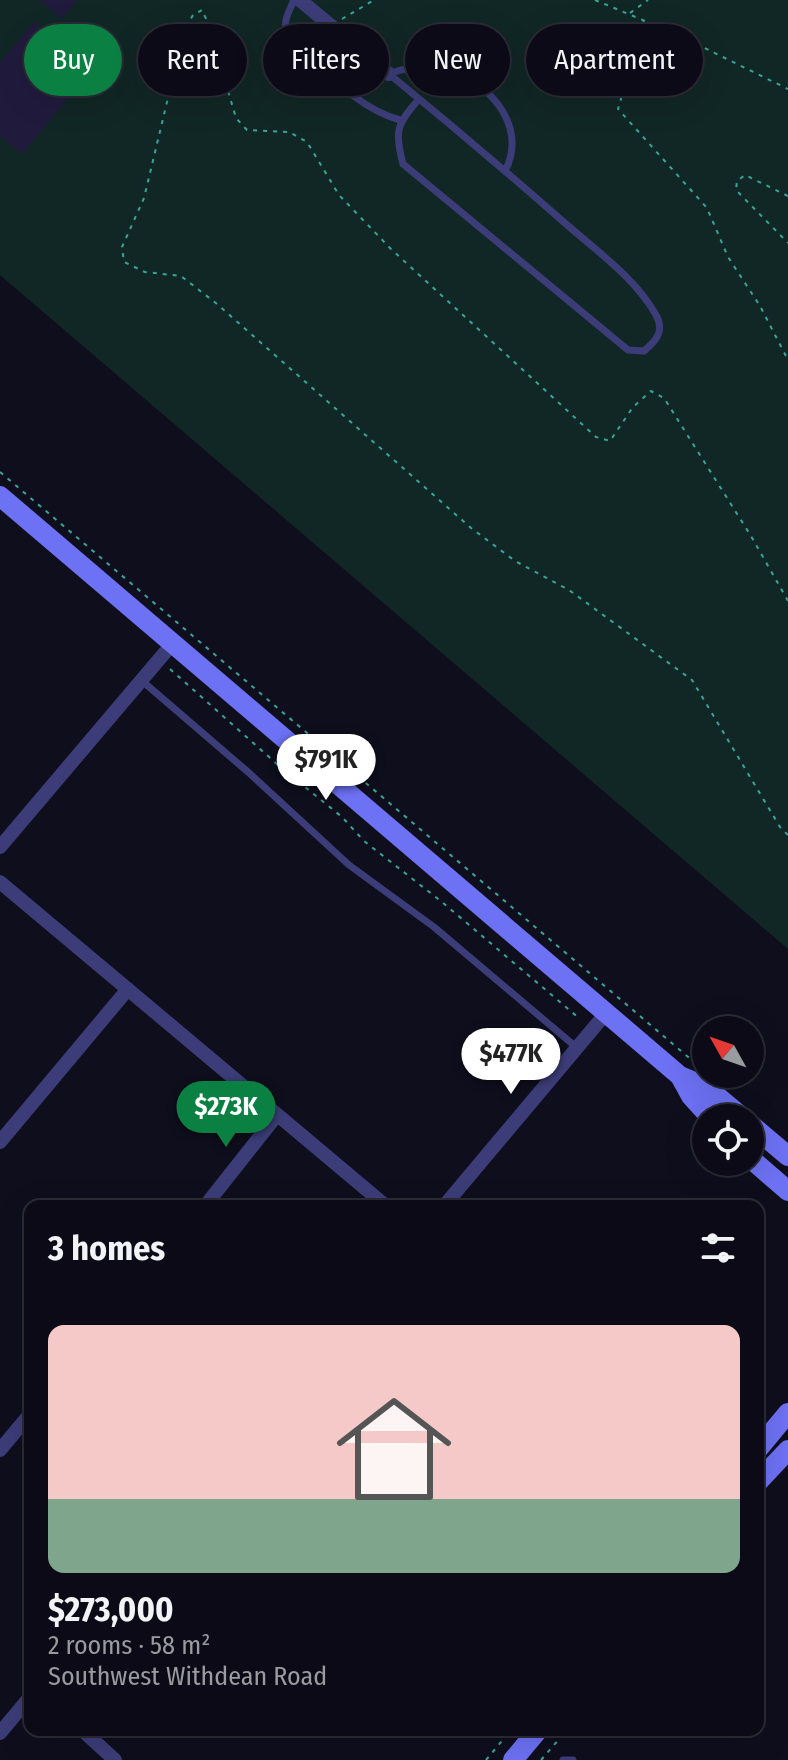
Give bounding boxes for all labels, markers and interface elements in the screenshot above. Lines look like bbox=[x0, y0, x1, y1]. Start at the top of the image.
chip: Buy bbox=[24, 24, 122, 96]
chip: Rent bbox=[138, 24, 247, 96]
chip: Filters bbox=[263, 24, 389, 96]
chip: New bbox=[405, 24, 510, 96]
chip: Apartment bbox=[526, 24, 703, 96]
pin: $791K bbox=[270, 734, 382, 802]
text: $791K bbox=[295, 744, 357, 775]
north arrow bbox=[692, 1016, 764, 1088]
map controls bbox=[692, 1016, 764, 1176]
pin: $477K bbox=[455, 1028, 567, 1096]
text: $477K bbox=[479, 1038, 543, 1069]
pin: $273K bbox=[170, 1081, 282, 1149]
text: $273K bbox=[194, 1091, 258, 1122]
button: locate bbox=[692, 1104, 764, 1176]
icon: filters bbox=[696, 1226, 740, 1270]
text: 3 homes bbox=[48, 1228, 165, 1269]
icon: home bbox=[322, 1377, 466, 1521]
text: $273,000 bbox=[48, 1589, 174, 1630]
text: 2 rooms · 58 m² bbox=[48, 1630, 210, 1661]
text: Southwest Withdean Road bbox=[48, 1661, 327, 1692]

